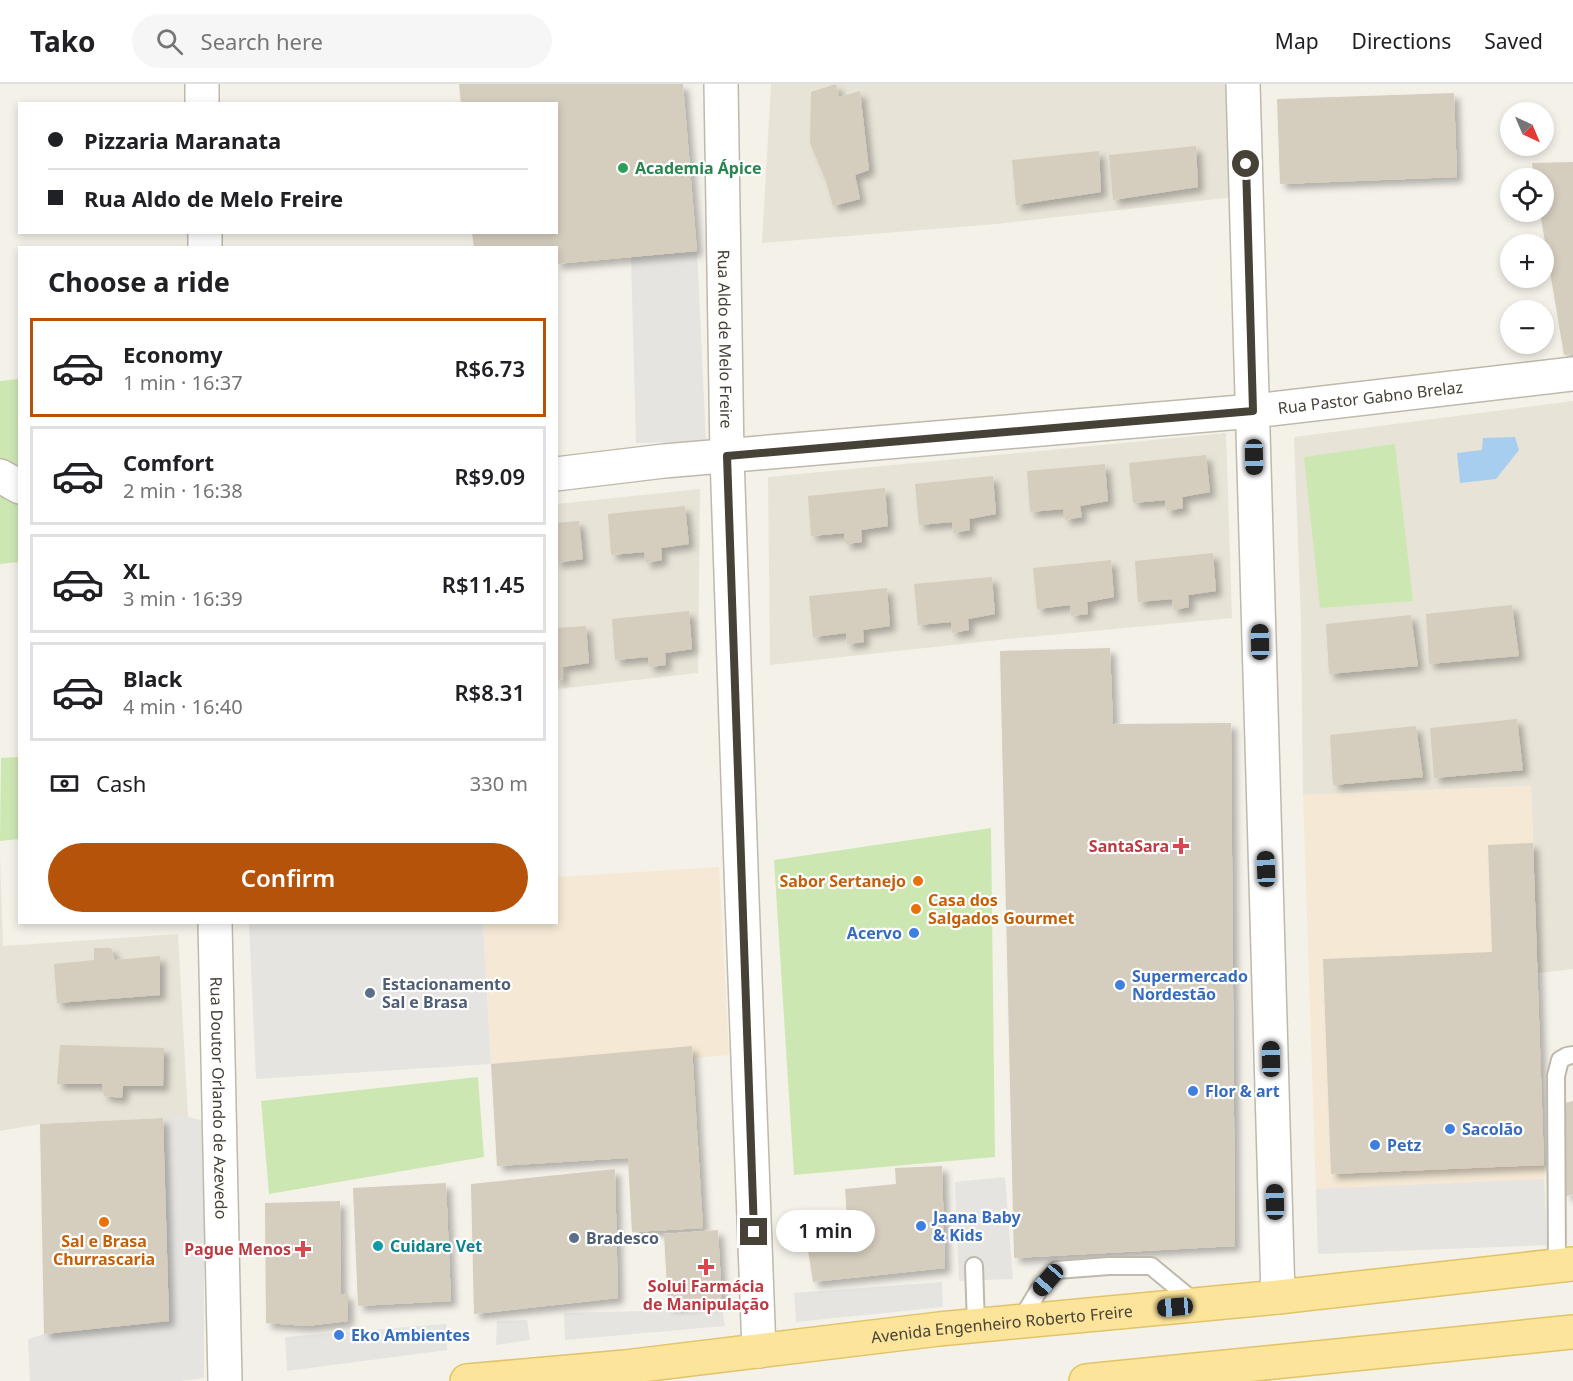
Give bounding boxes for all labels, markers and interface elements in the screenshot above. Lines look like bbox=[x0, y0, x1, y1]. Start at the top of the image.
search box bbox=[132, 14, 552, 68]
text: Tako bbox=[30, 22, 96, 60]
icon: search bbox=[153, 25, 186, 58]
text: Search here bbox=[201, 26, 323, 56]
text: Map bbox=[1275, 27, 1319, 55]
text: Directions bbox=[1352, 27, 1451, 55]
text: Saved bbox=[1484, 27, 1543, 55]
north arrow bbox=[1500, 102, 1554, 156]
map controls bbox=[1500, 102, 1554, 354]
text: Pizzaria Maranata bbox=[84, 125, 281, 155]
route start bbox=[1232, 150, 1259, 177]
place label: Academia Ápice bbox=[635, 157, 761, 179]
marker: Academia Ápice bbox=[616, 161, 630, 175]
button: locate bbox=[1500, 168, 1554, 222]
text: Rua Aldo de Melo Freire bbox=[84, 183, 343, 213]
button: + bbox=[1500, 234, 1554, 288]
street label: Rua Aldo de Melo Freire bbox=[713, 249, 738, 429]
text: Choose a ride bbox=[48, 263, 230, 300]
button: − bbox=[1500, 300, 1554, 354]
text: Economy bbox=[123, 339, 222, 369]
icon: car bbox=[51, 341, 105, 395]
text: R$6.73 bbox=[454, 353, 525, 383]
text: 1 min · 16:37 bbox=[123, 369, 243, 396]
street label: Rua Pastor Gabno Brelaz bbox=[1277, 376, 1464, 419]
car bbox=[1245, 439, 1263, 475]
text: Comfort bbox=[123, 447, 214, 477]
icon: car bbox=[51, 449, 105, 503]
text: R$9.09 bbox=[454, 461, 525, 491]
text: 2 min · 16:38 bbox=[123, 477, 243, 504]
text: XL bbox=[123, 555, 150, 585]
icon: car bbox=[51, 557, 105, 611]
text: R$11.45 bbox=[442, 569, 525, 599]
text: 3 min · 16:39 bbox=[123, 585, 243, 612]
car bbox=[1251, 624, 1269, 660]
text: Black bbox=[123, 663, 182, 693]
icon: car bbox=[51, 665, 105, 719]
text: R$8.31 bbox=[454, 677, 525, 707]
text: 4 min · 16:40 bbox=[123, 693, 243, 720]
icon: cash bbox=[48, 767, 81, 800]
text: Cash bbox=[96, 768, 146, 798]
text: 330 m bbox=[470, 770, 528, 797]
place label: SantaSara bbox=[1089, 835, 1169, 857]
marker: SantaSara bbox=[1174, 839, 1188, 853]
button: Confirm bbox=[48, 843, 528, 912]
car bbox=[1256, 851, 1276, 887]
place label: Sabor Sertanejo bbox=[779, 870, 906, 892]
marker: Sabor Sertanejo bbox=[911, 874, 925, 888]
place label: Casa dos Salgados Gourmet bbox=[928, 889, 1074, 929]
marker: Casa dos Salgados Gourmet bbox=[909, 902, 923, 916]
place label: Acervo bbox=[847, 922, 902, 944]
marker: Acervo bbox=[907, 926, 921, 940]
place label: Supermercado Nordestão bbox=[1132, 965, 1248, 1005]
place label: Estacionamento Sal e Brasa bbox=[382, 973, 511, 1013]
street label: Rua Doutor Orlando de Azevedo bbox=[205, 976, 232, 1219]
marker: Supermercado Nordestão bbox=[1113, 978, 1127, 992]
marker: Estacionamento Sal e Brasa bbox=[363, 986, 377, 1000]
car bbox=[1262, 1041, 1280, 1077]
place label: Flor & art bbox=[1205, 1080, 1280, 1102]
marker: Flor & art bbox=[1186, 1084, 1200, 1098]
place label: Sacolão bbox=[1462, 1118, 1523, 1140]
marker: Sacolão bbox=[1443, 1122, 1457, 1136]
place label: Petz bbox=[1387, 1134, 1421, 1156]
marker: Petz bbox=[1368, 1138, 1382, 1152]
car bbox=[1266, 1184, 1284, 1220]
place label: Jaana Baby & Kids bbox=[931, 1206, 1022, 1246]
callout: 1 min bbox=[775, 1211, 874, 1253]
marker: Sal e Brasa Churrascaria bbox=[97, 1215, 111, 1229]
text: 1 min bbox=[798, 1217, 853, 1244]
route end bbox=[740, 1218, 767, 1245]
marker: Jaana Baby & Kids bbox=[914, 1219, 928, 1233]
place label: Bradesco bbox=[586, 1227, 659, 1249]
place label: Sal e Brasa Churrascaria bbox=[53, 1230, 155, 1270]
marker: Bradesco bbox=[567, 1231, 581, 1245]
place label: Cuidare Vet bbox=[390, 1235, 482, 1257]
place label: Pague Menos bbox=[184, 1238, 291, 1260]
marker: Cuidare Vet bbox=[371, 1239, 385, 1253]
marker: Pague Menos bbox=[296, 1242, 310, 1256]
marker: Solui Farmácia de Manipulação bbox=[699, 1260, 713, 1274]
car bbox=[1029, 1261, 1067, 1299]
place label: Solui Farmácia de Manipulação bbox=[643, 1275, 769, 1315]
car bbox=[1156, 1296, 1194, 1318]
street label: Avenida Engenheiro Roberto Freire bbox=[870, 1300, 1134, 1348]
place label: Eko Ambientes bbox=[351, 1324, 470, 1346]
marker: Eko Ambientes bbox=[332, 1328, 346, 1342]

